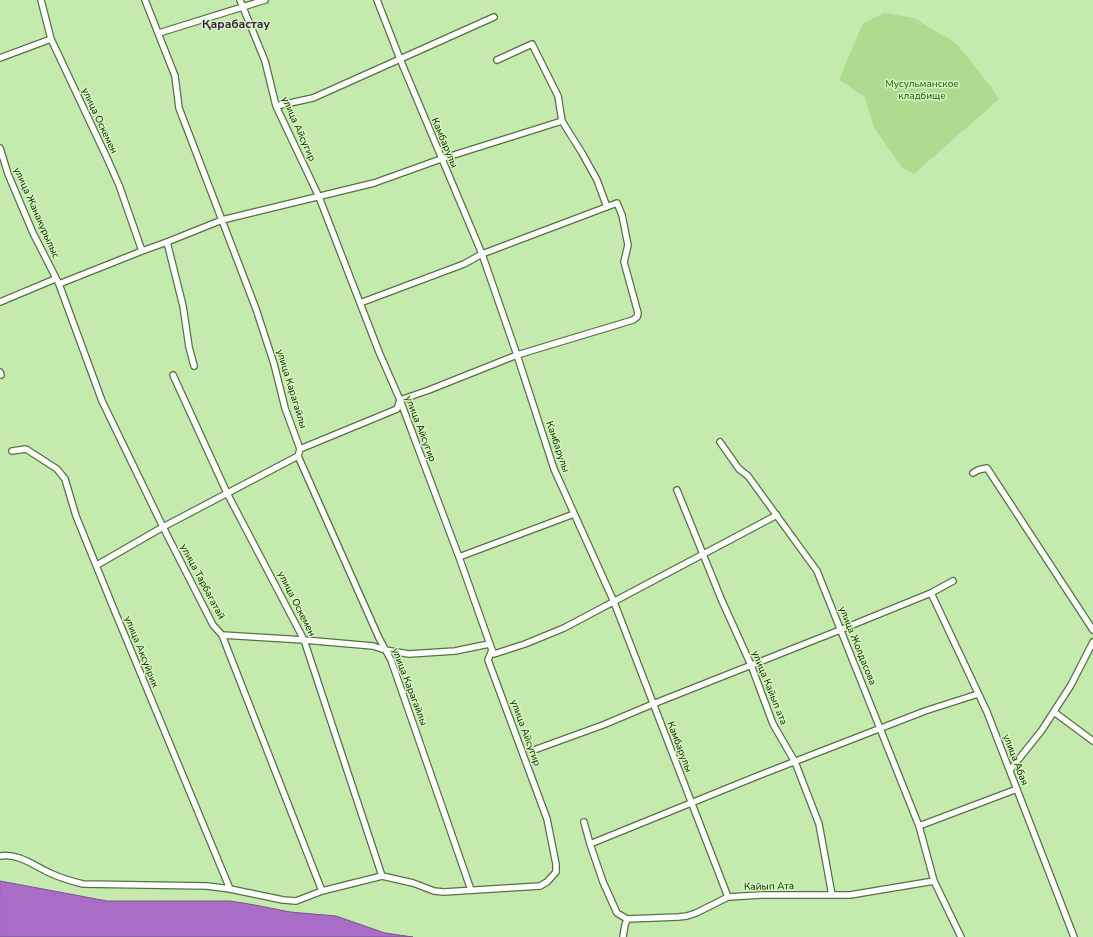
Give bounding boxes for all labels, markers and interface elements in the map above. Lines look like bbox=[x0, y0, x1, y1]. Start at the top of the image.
district label: Қарабастау bbox=[202, 18, 270, 32]
park label: Мусульманское кладбище bbox=[885, 79, 959, 102]
street label: улица Оскемен bbox=[78, 86, 120, 156]
street label: улица Айсугир bbox=[278, 95, 318, 163]
street label: Камбарулы bbox=[428, 116, 460, 170]
street label: улица Жанакурылыс bbox=[11, 166, 61, 260]
street label: улица Карагайлы bbox=[273, 348, 309, 430]
street label: улица Айсугир bbox=[402, 394, 438, 464]
street label: Камбарулы bbox=[543, 420, 571, 474]
street label: улица Тарбагатай bbox=[177, 542, 227, 622]
street label: улица Оскемен bbox=[274, 569, 318, 639]
street label: улица Жолдасова bbox=[836, 605, 878, 687]
street label: улица Аксуйрик bbox=[121, 615, 161, 689]
street label: улица Карагайлы bbox=[389, 646, 429, 728]
street label: улица Кайып ата bbox=[749, 649, 789, 727]
street label: улица Айсугир bbox=[507, 698, 543, 768]
street label: Камбарулы bbox=[664, 720, 694, 774]
street label: улица Абая bbox=[1000, 733, 1030, 787]
street label: Кайып Ата bbox=[744, 881, 794, 893]

